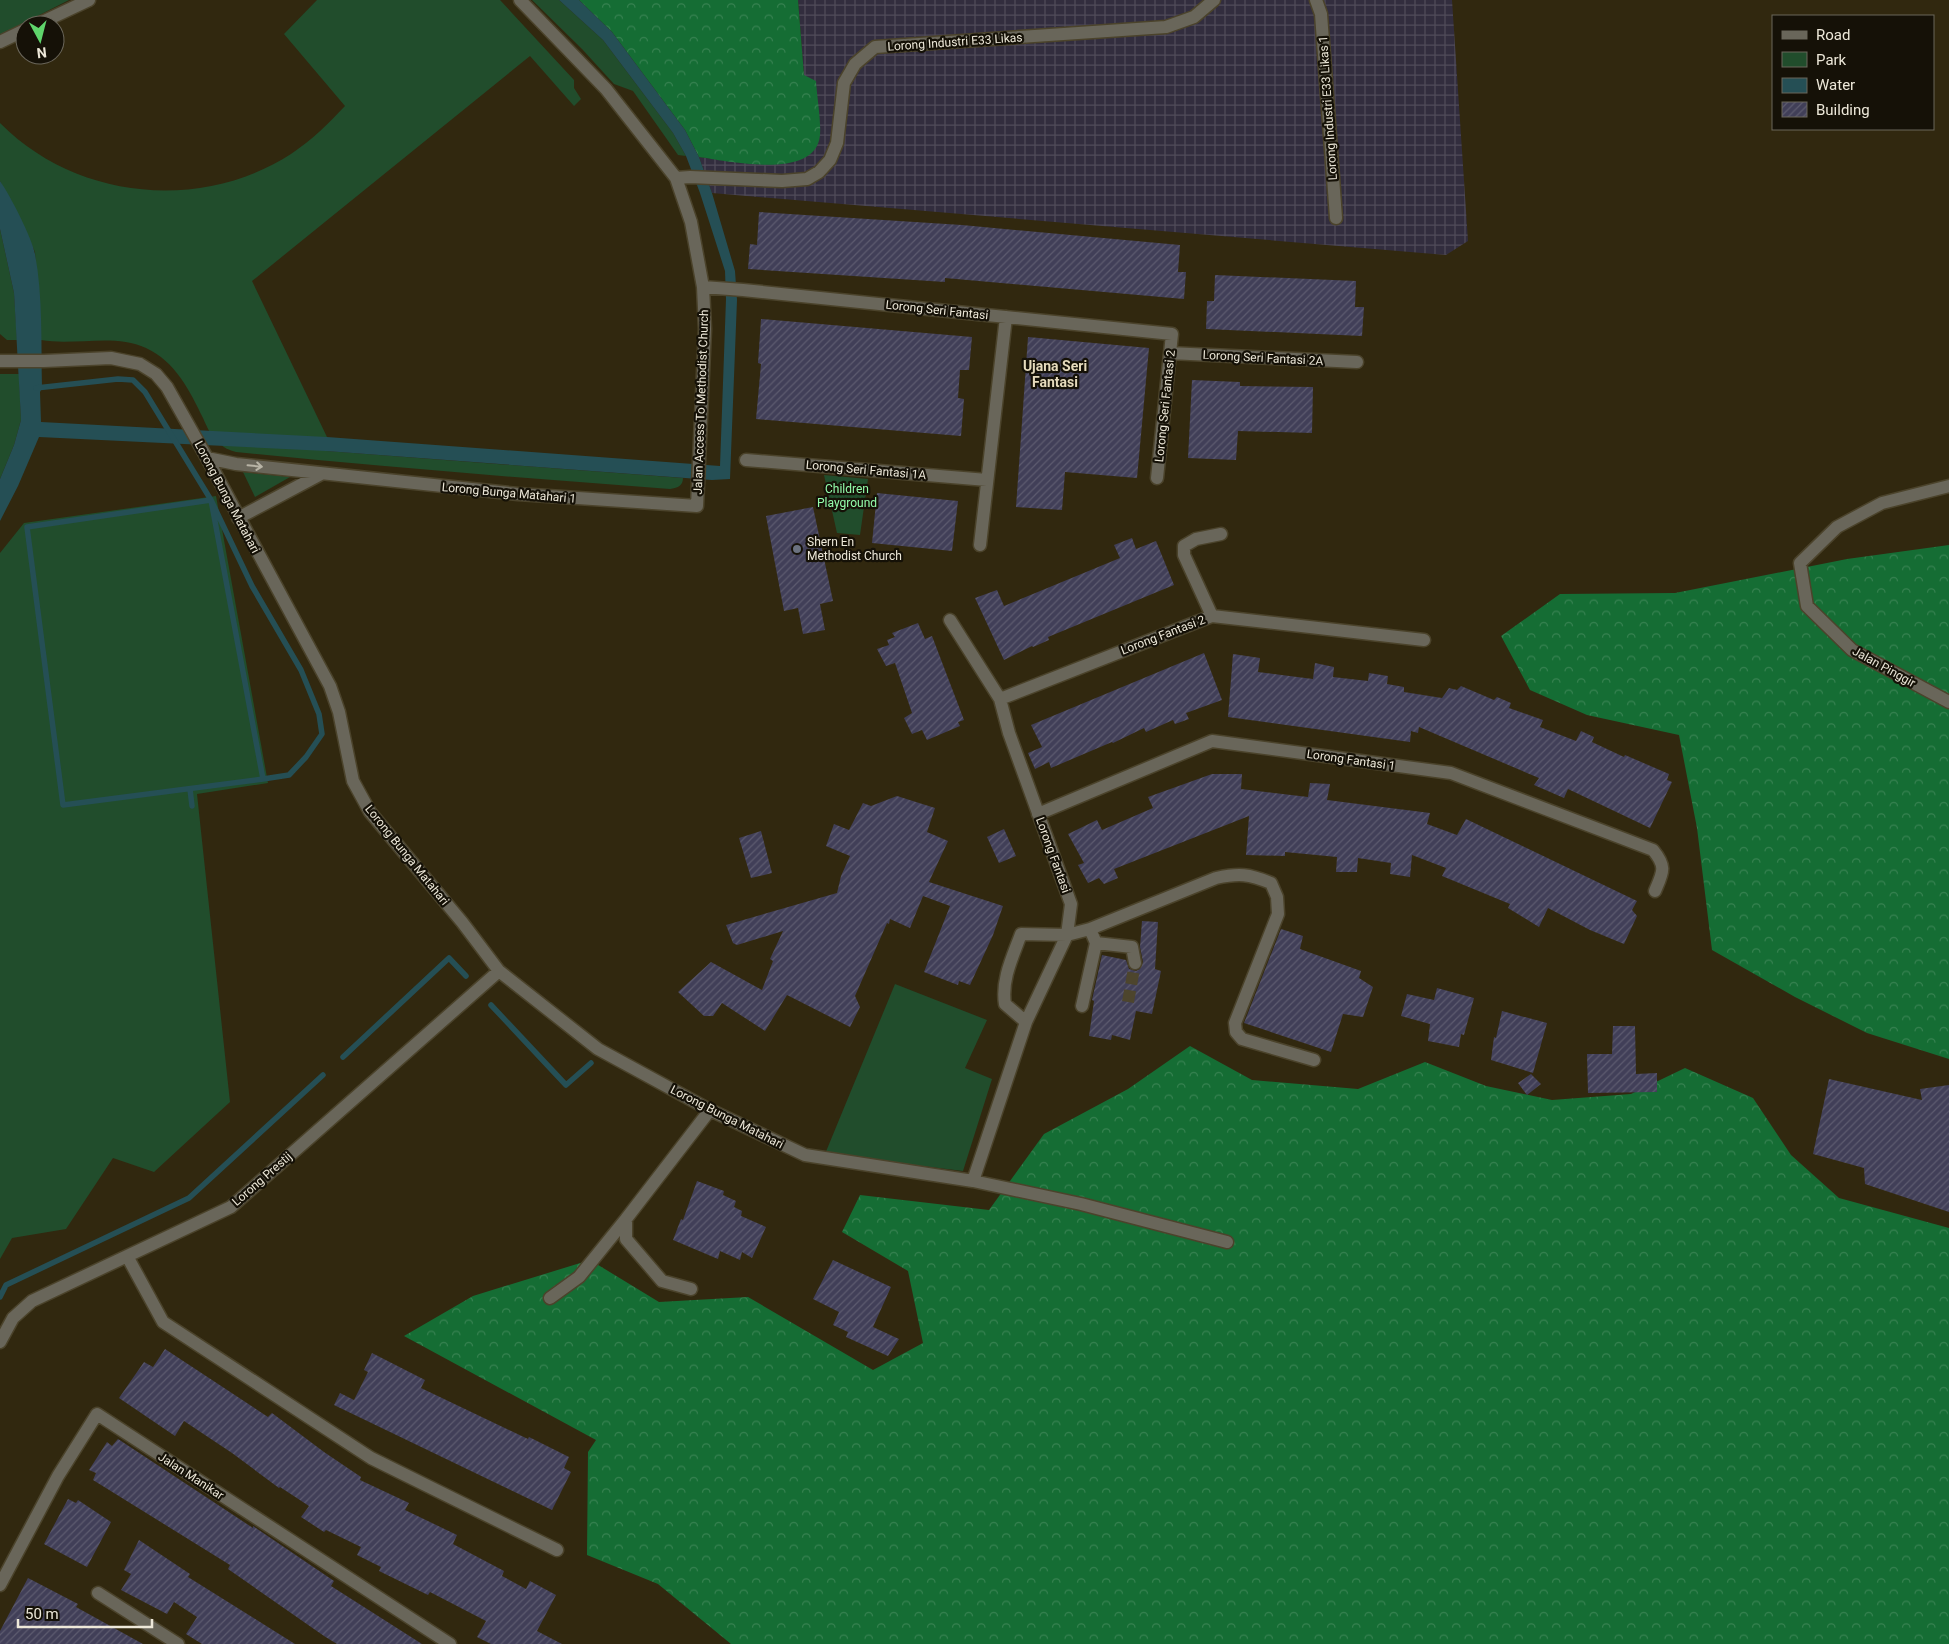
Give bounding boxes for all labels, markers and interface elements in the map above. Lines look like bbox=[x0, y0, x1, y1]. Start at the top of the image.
north arrow bbox=[15, 15, 65, 65]
legend bbox=[1772, 15, 1934, 130]
text: Road bbox=[1816, 26, 1850, 44]
street label: Lorong Industri E33 Likas bbox=[887, 30, 1023, 54]
street label: Lorong Industri E33 Likas 1 bbox=[1316, 35, 1340, 181]
text: N bbox=[36, 44, 47, 61]
text: Park bbox=[1816, 51, 1847, 69]
text: Water bbox=[1816, 76, 1855, 94]
text: Building bbox=[1816, 101, 1870, 119]
street label: Lorong Seri Fantasi bbox=[885, 298, 989, 322]
street label: Jalan Access To Methodist Church bbox=[691, 309, 711, 495]
street label: Lorong Seri Fantasi 2A bbox=[1202, 348, 1324, 368]
street label: Lorong Seri Fantasi 2 bbox=[1152, 349, 1178, 463]
district label: Ujana Seri Fantasi bbox=[1023, 358, 1087, 390]
street label: Lorong Bunga Matahari bbox=[191, 439, 263, 556]
street label: Lorong Seri Fantasi 1A bbox=[805, 458, 927, 482]
one-way arrow bbox=[247, 461, 263, 471]
street label: Lorong Bunga Matahari 1 bbox=[441, 480, 577, 506]
park label: Children Playground bbox=[817, 482, 877, 510]
place label: Shern En Methodist Church bbox=[807, 535, 902, 563]
marker: Shern En Methodist Church bbox=[791, 543, 803, 555]
street label: Lorong Fantasi 2 bbox=[1119, 612, 1207, 658]
street label: Jalan Pinggir bbox=[1850, 644, 1918, 690]
street label: Lorong Fantasi 1 bbox=[1306, 747, 1396, 773]
street label: Lorong Bunga Matahari bbox=[362, 802, 452, 908]
street label: Lorong Fantasi bbox=[1033, 815, 1073, 895]
street label: Lorong Bunga Matahari bbox=[668, 1082, 786, 1152]
street label: Lorong Prestij bbox=[229, 1149, 295, 1209]
street label: Jalan Manikar bbox=[156, 1450, 226, 1502]
scale bar bbox=[18, 1596, 151, 1628]
text: 50 m bbox=[25, 1605, 59, 1623]

